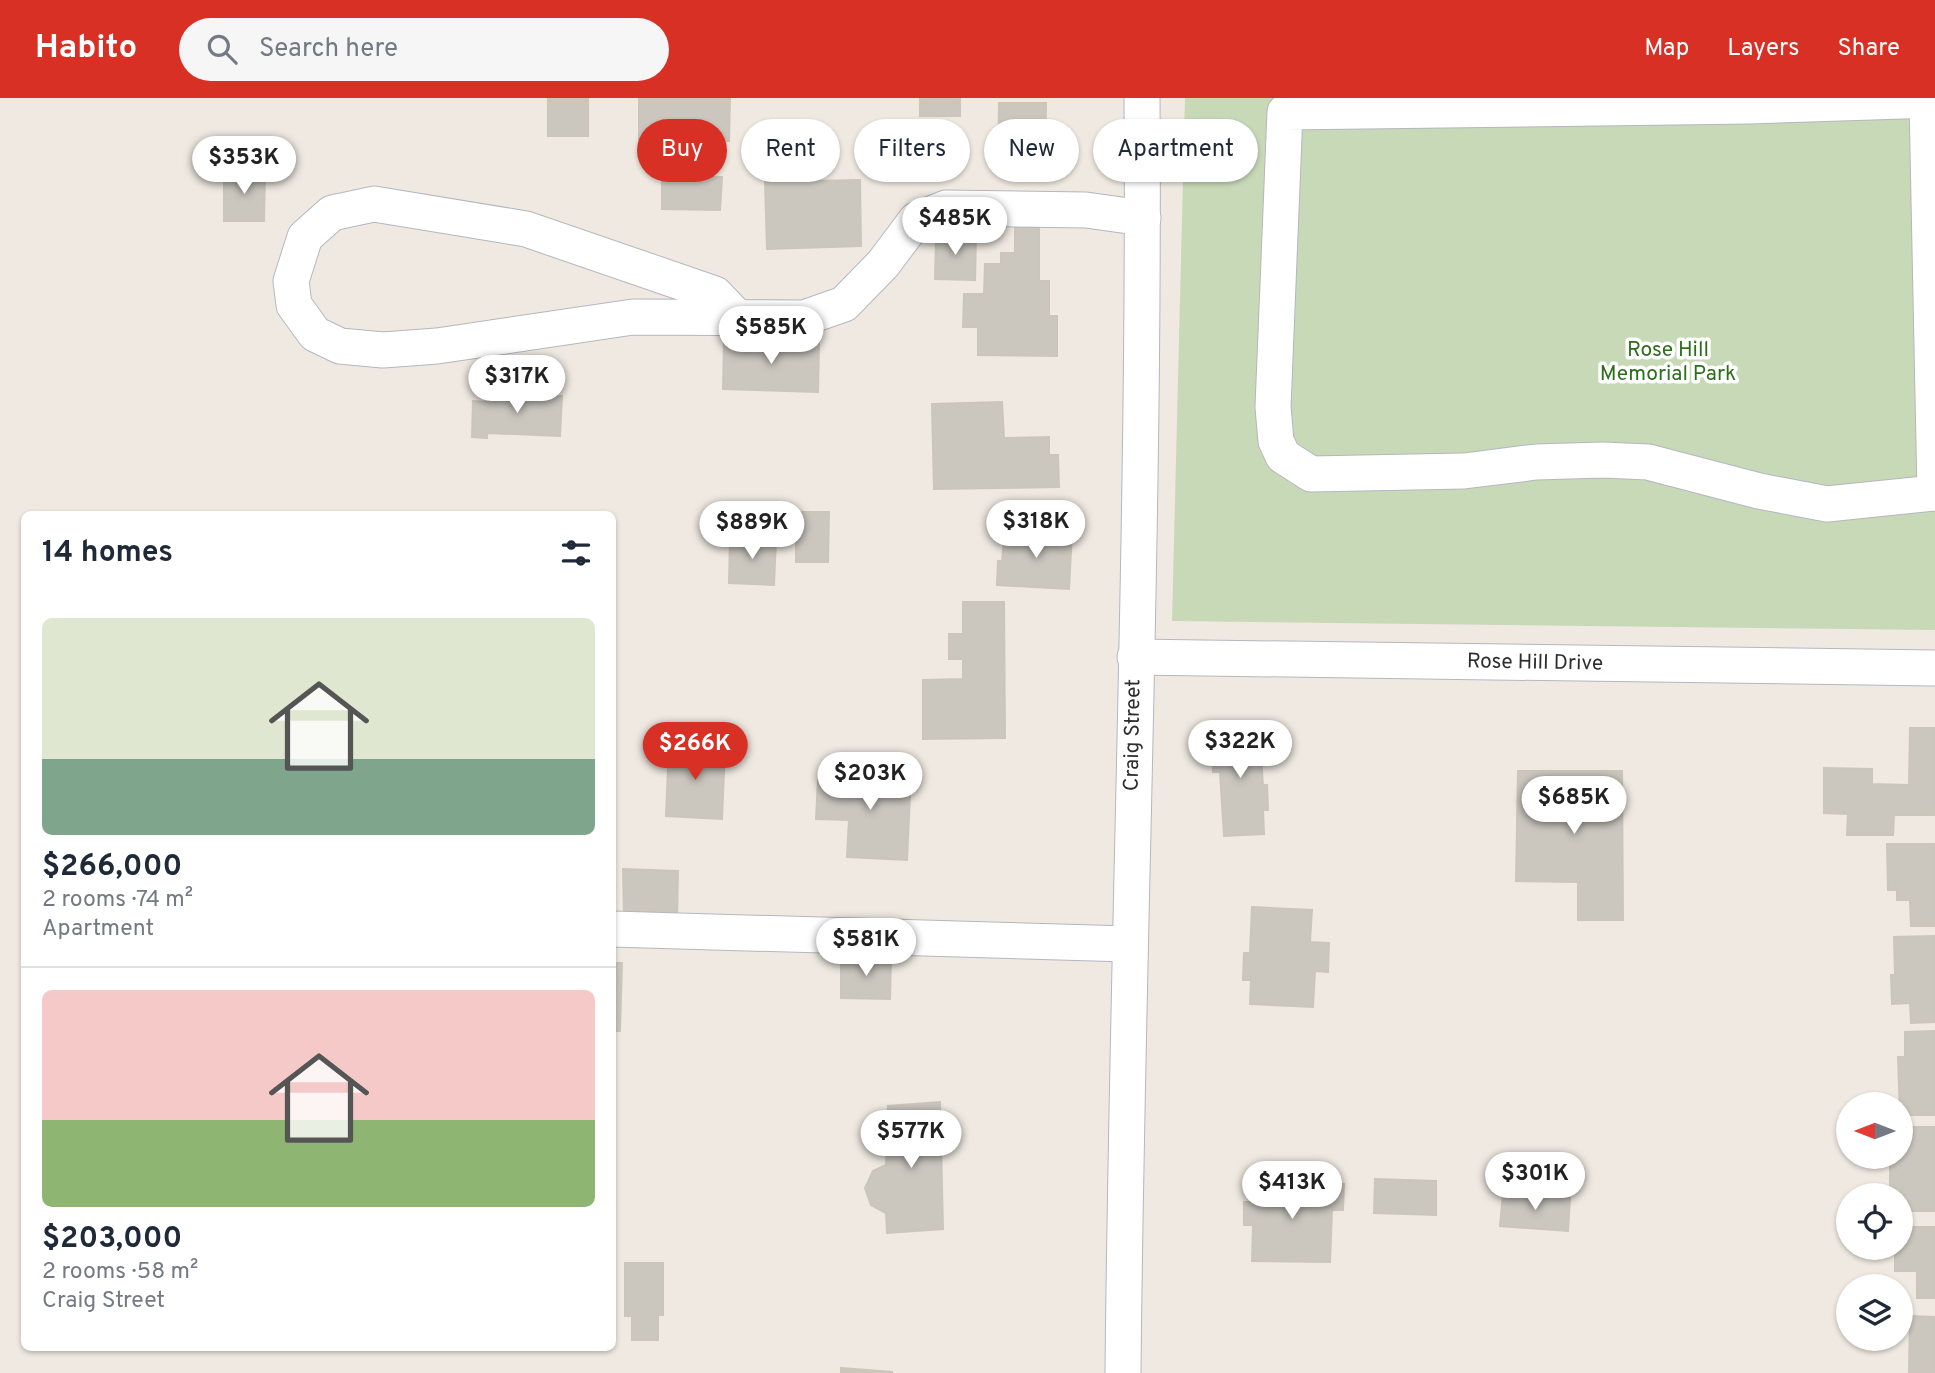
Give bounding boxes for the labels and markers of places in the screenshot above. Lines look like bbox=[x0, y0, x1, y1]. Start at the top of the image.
pin: $353K bbox=[195, 136, 293, 196]
pin: $485K bbox=[906, 198, 1004, 257]
pin: $585K bbox=[722, 306, 820, 366]
pin: $317K bbox=[468, 356, 566, 415]
pin: $318K bbox=[987, 500, 1085, 560]
pin: $889K bbox=[703, 502, 801, 561]
pin: $322K bbox=[1191, 720, 1289, 780]
pin: $266K bbox=[646, 722, 744, 782]
pin: $203K bbox=[821, 752, 919, 812]
pin: $685K bbox=[1525, 776, 1623, 836]
pin: $581K bbox=[817, 918, 915, 978]
pin: $577K bbox=[862, 1110, 960, 1170]
pin: $301K bbox=[1486, 1152, 1584, 1212]
pin: $413K bbox=[1243, 1162, 1341, 1221]

